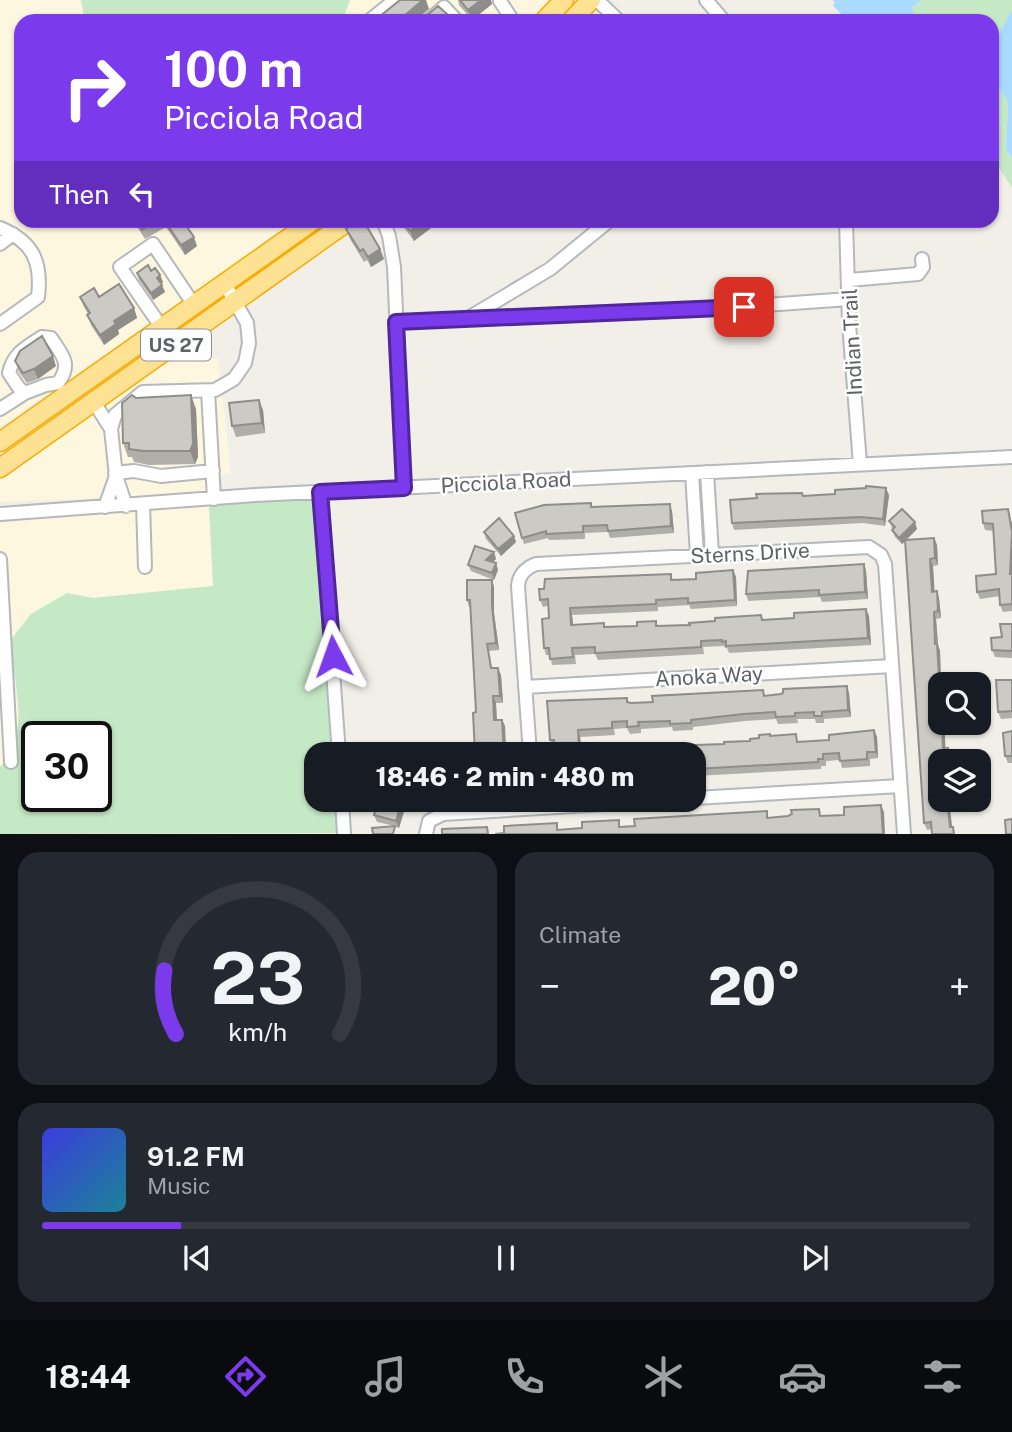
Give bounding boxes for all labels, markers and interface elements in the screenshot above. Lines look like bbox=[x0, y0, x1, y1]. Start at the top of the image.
text: 100 m bbox=[164, 40, 303, 98]
icon: right bbox=[49, 42, 140, 133]
text: Picciola Road bbox=[164, 99, 364, 136]
icon: left bbox=[123, 175, 161, 213]
text: Then bbox=[49, 179, 109, 210]
pin bbox=[714, 277, 774, 337]
icon: arrive bbox=[725, 288, 763, 326]
street label: Indian Trail bbox=[837, 288, 867, 396]
road number: US 27 bbox=[141, 330, 211, 360]
street label: Picciola Road bbox=[440, 466, 572, 498]
street label: Sterns Drive bbox=[690, 537, 810, 569]
position arrow bbox=[296, 619, 370, 693]
street label: Anoka Way bbox=[654, 661, 764, 691]
map controls bbox=[928, 672, 991, 812]
button: search bbox=[928, 672, 991, 735]
speed limit sign: 30 bbox=[21, 721, 112, 812]
button: layers bbox=[928, 749, 991, 812]
text: 18:46 · 2 min · 480 m bbox=[375, 761, 635, 792]
text: Climate bbox=[539, 921, 621, 948]
text: 23 bbox=[210, 936, 305, 1021]
text: 20° bbox=[708, 956, 801, 1017]
text: − bbox=[539, 964, 560, 1009]
text: + bbox=[949, 964, 970, 1009]
text: km/h bbox=[228, 1017, 287, 1047]
text: 91.2 FM bbox=[147, 1141, 245, 1172]
text: Music bbox=[147, 1172, 211, 1199]
icon: previous bbox=[178, 1239, 216, 1277]
icon: pause bbox=[487, 1239, 525, 1277]
icon: next bbox=[796, 1239, 834, 1277]
icon: directions bbox=[221, 1352, 270, 1401]
icon: music bbox=[361, 1352, 410, 1401]
icon: phone bbox=[500, 1352, 549, 1401]
icon: climate bbox=[639, 1352, 688, 1401]
icon: car bbox=[778, 1352, 827, 1401]
icon: filters bbox=[918, 1352, 967, 1401]
text: 18:44 bbox=[45, 1358, 131, 1395]

